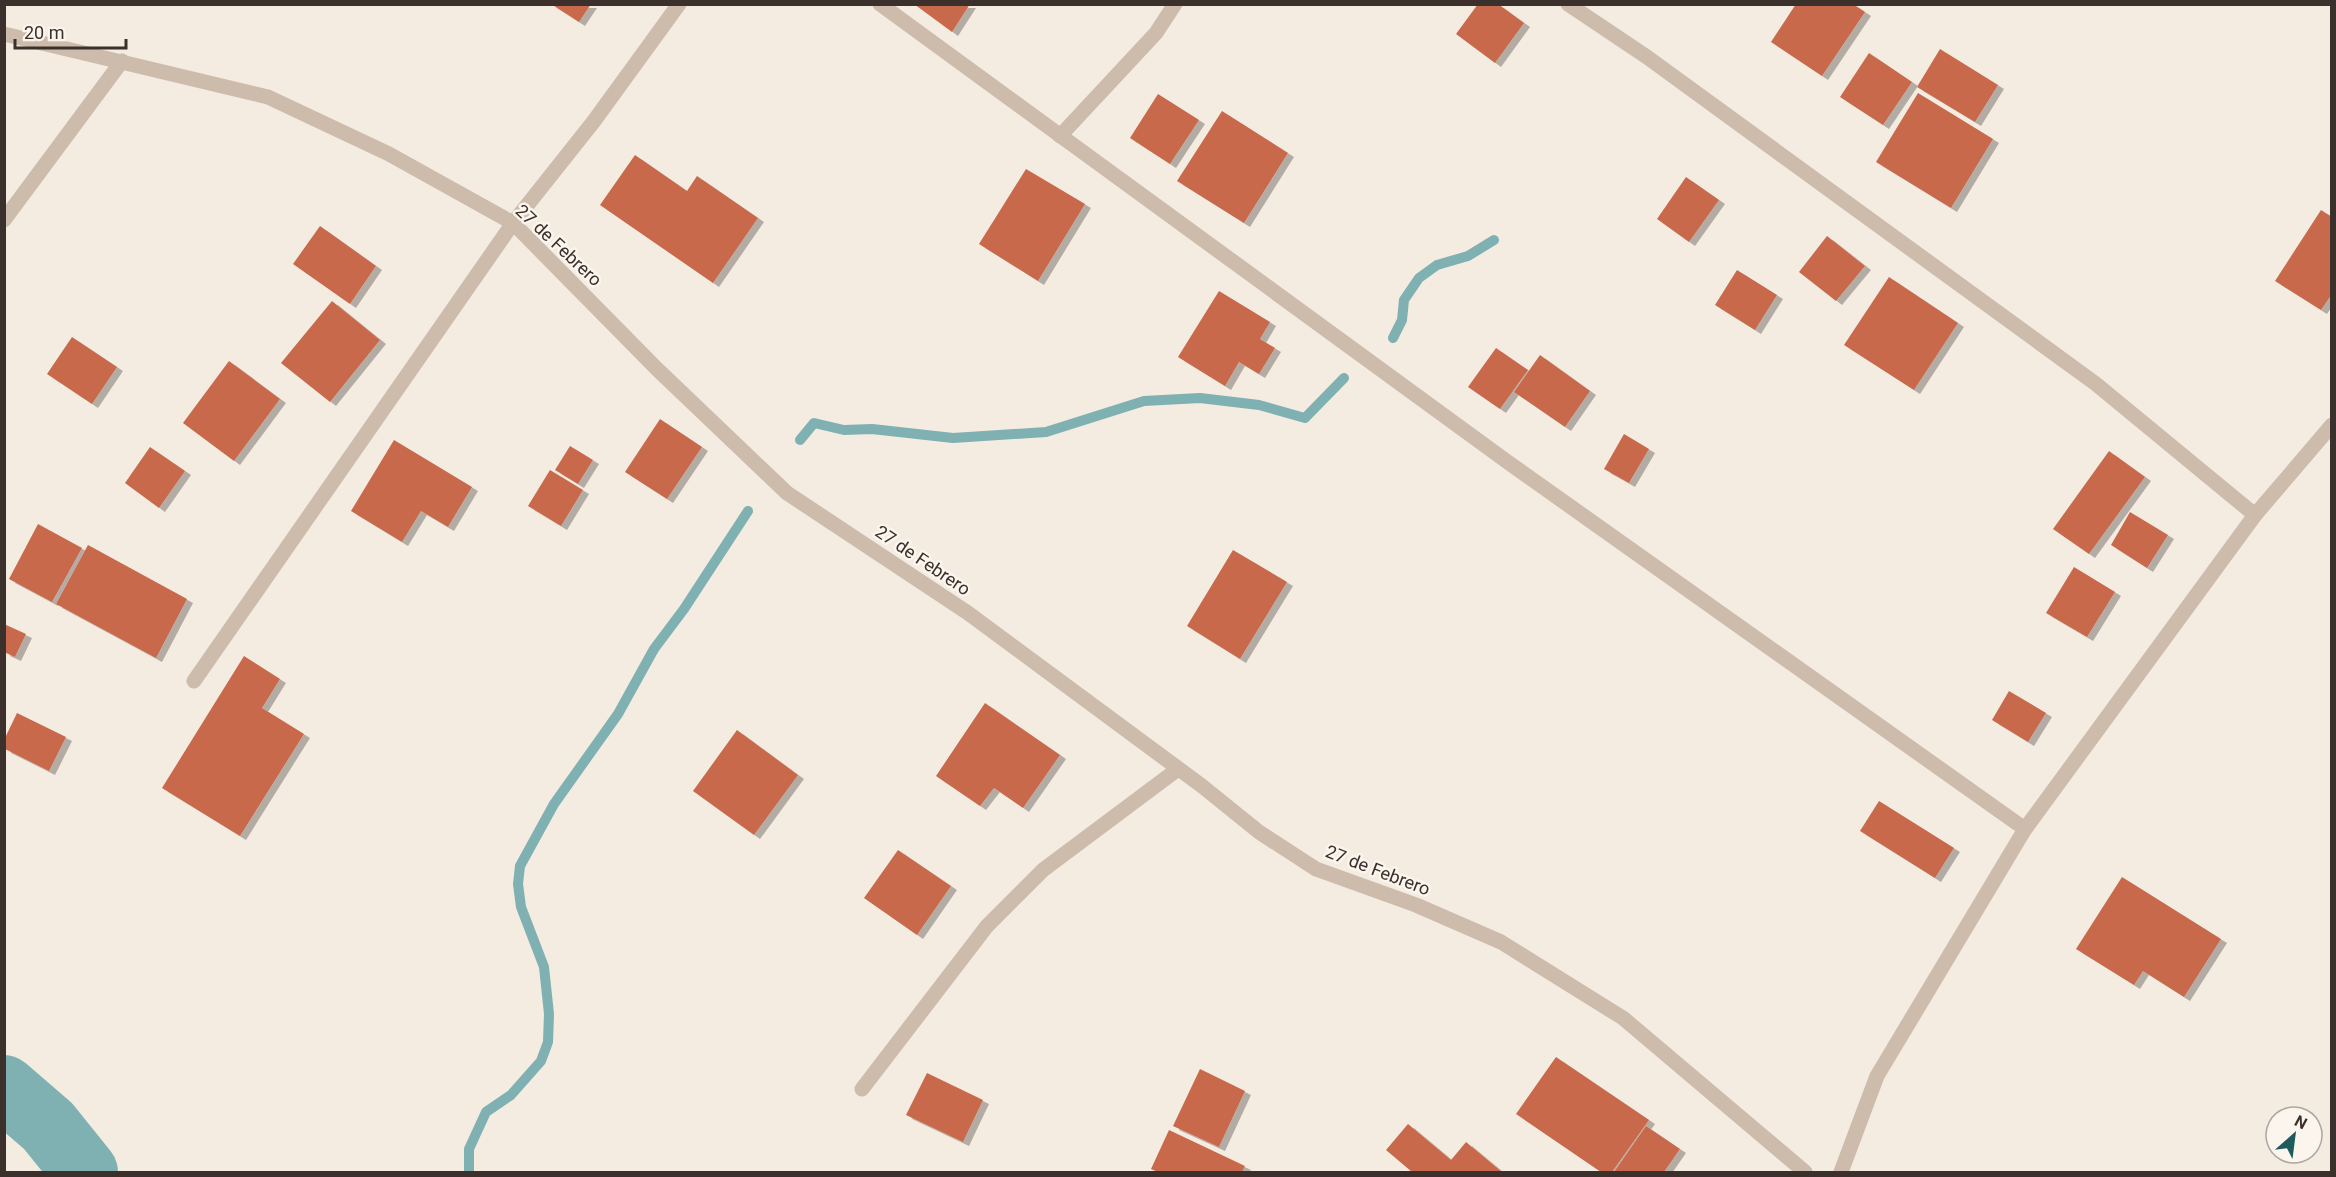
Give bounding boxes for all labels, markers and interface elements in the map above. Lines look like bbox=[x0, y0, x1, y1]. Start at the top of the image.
scale bar bbox=[15, 12, 126, 50]
text: 20 m bbox=[24, 22, 64, 43]
street label: 27 de Febrero bbox=[512, 200, 606, 290]
street label: 27 de Febrero bbox=[872, 521, 974, 599]
street label: 27 de Febrero bbox=[1323, 840, 1433, 900]
north arrow bbox=[2264, 1105, 2324, 1165]
text: N bbox=[2291, 1111, 2310, 1133]

